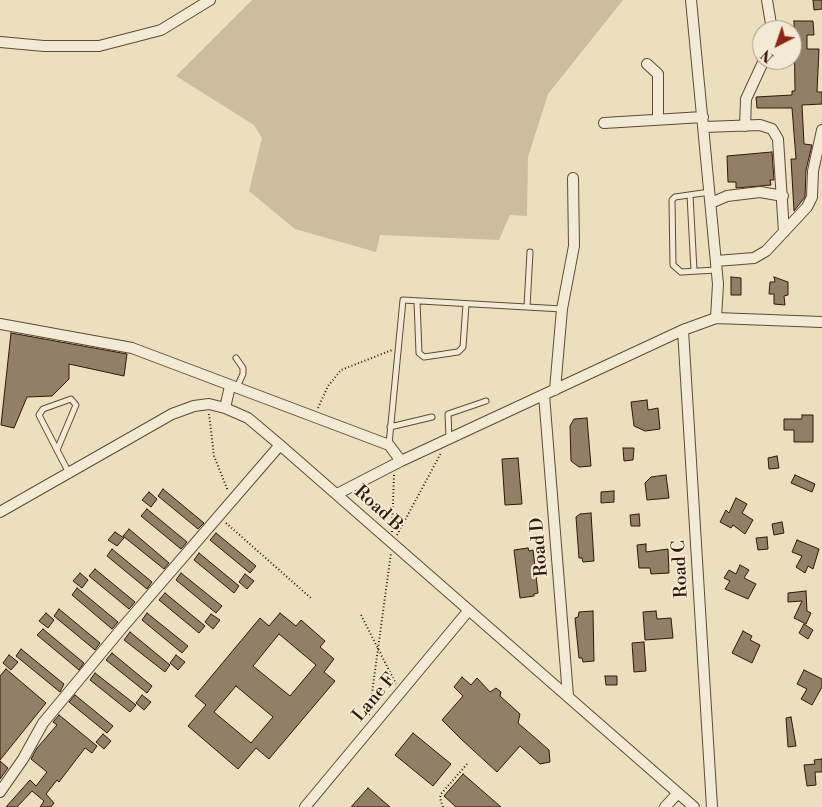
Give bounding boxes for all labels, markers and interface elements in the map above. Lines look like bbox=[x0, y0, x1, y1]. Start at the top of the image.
north arrow bbox=[752, 20, 802, 70]
text: N bbox=[758, 45, 778, 66]
street label: Road B bbox=[349, 482, 407, 536]
street label: Road D bbox=[527, 516, 553, 578]
street label: Road C bbox=[669, 540, 693, 598]
street label: Lane F bbox=[349, 669, 401, 727]

